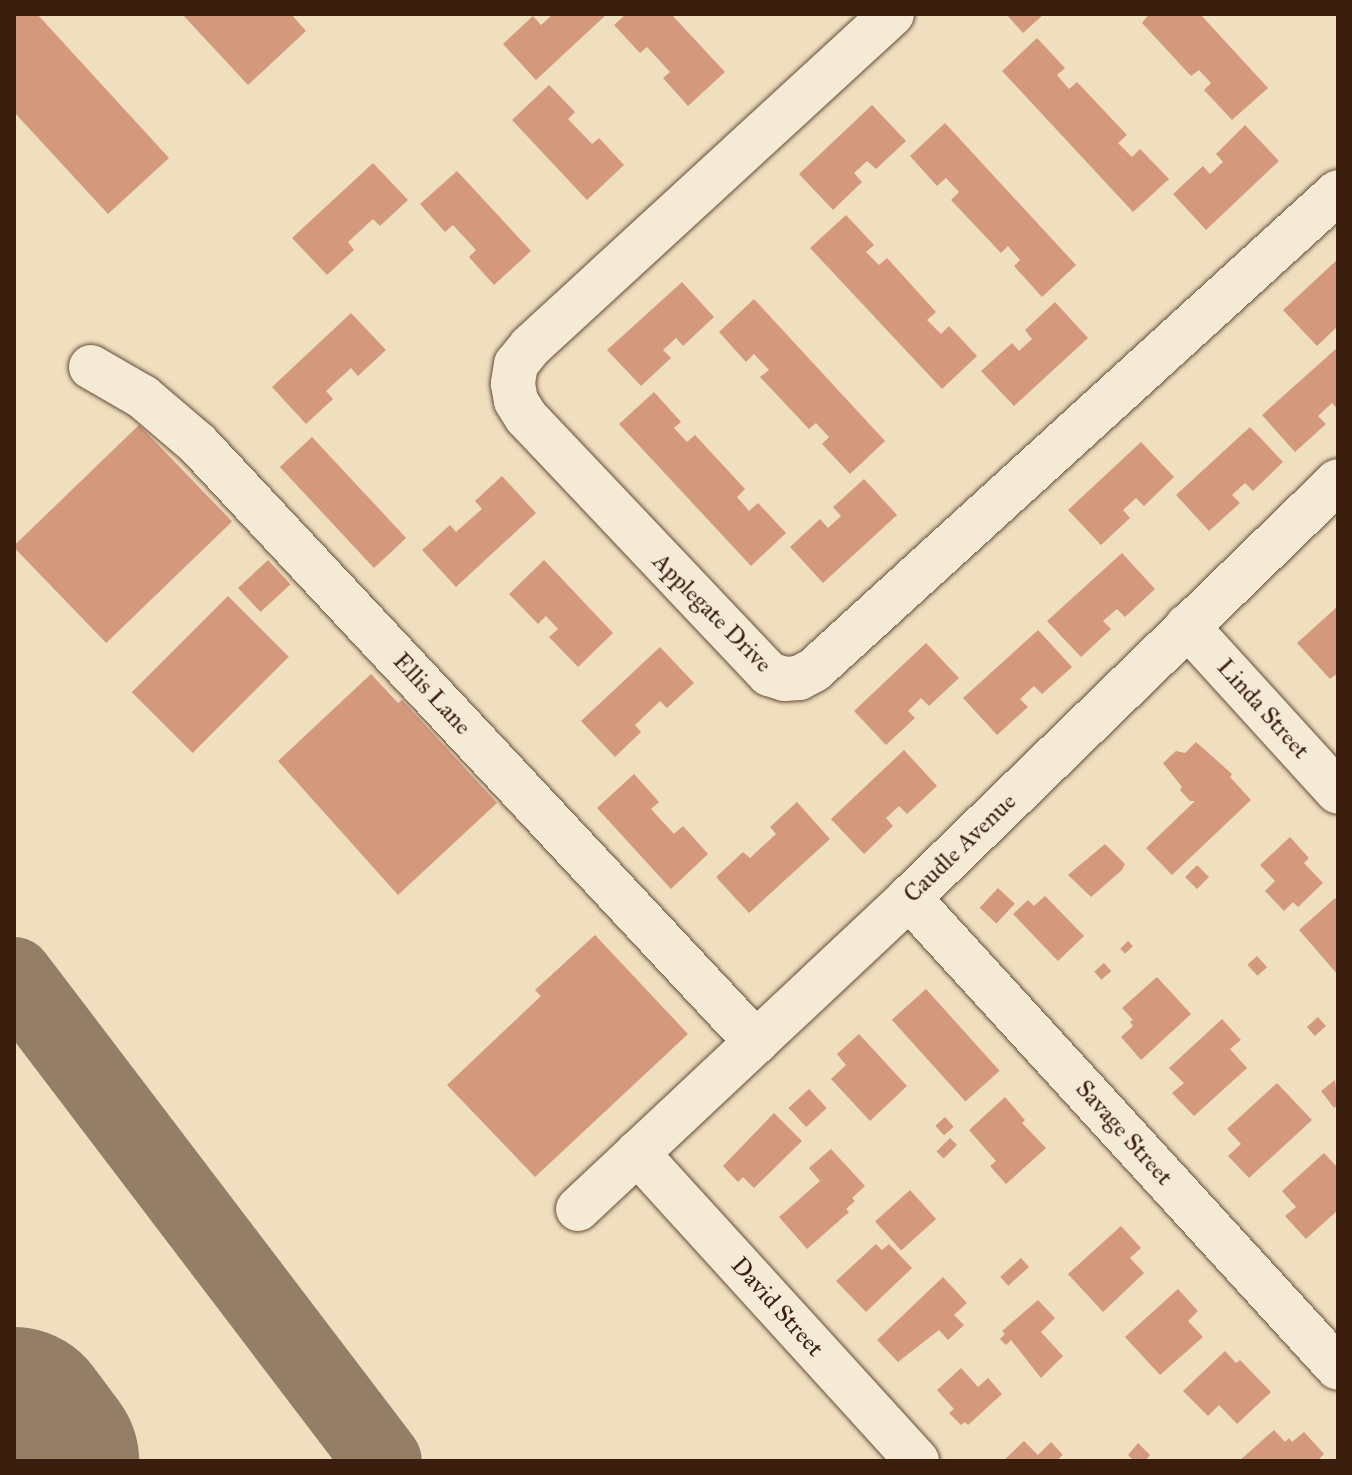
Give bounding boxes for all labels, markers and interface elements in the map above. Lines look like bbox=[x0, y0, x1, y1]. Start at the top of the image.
street label: Applegate Drive bbox=[646, 547, 778, 679]
street label: Ellis Lane bbox=[387, 647, 477, 741]
street label: Linda Street bbox=[1211, 653, 1315, 765]
street label: Caudle Avenue bbox=[898, 787, 1022, 909]
street label: Savage Street bbox=[1069, 1075, 1179, 1191]
street label: David Street bbox=[725, 1251, 829, 1363]

